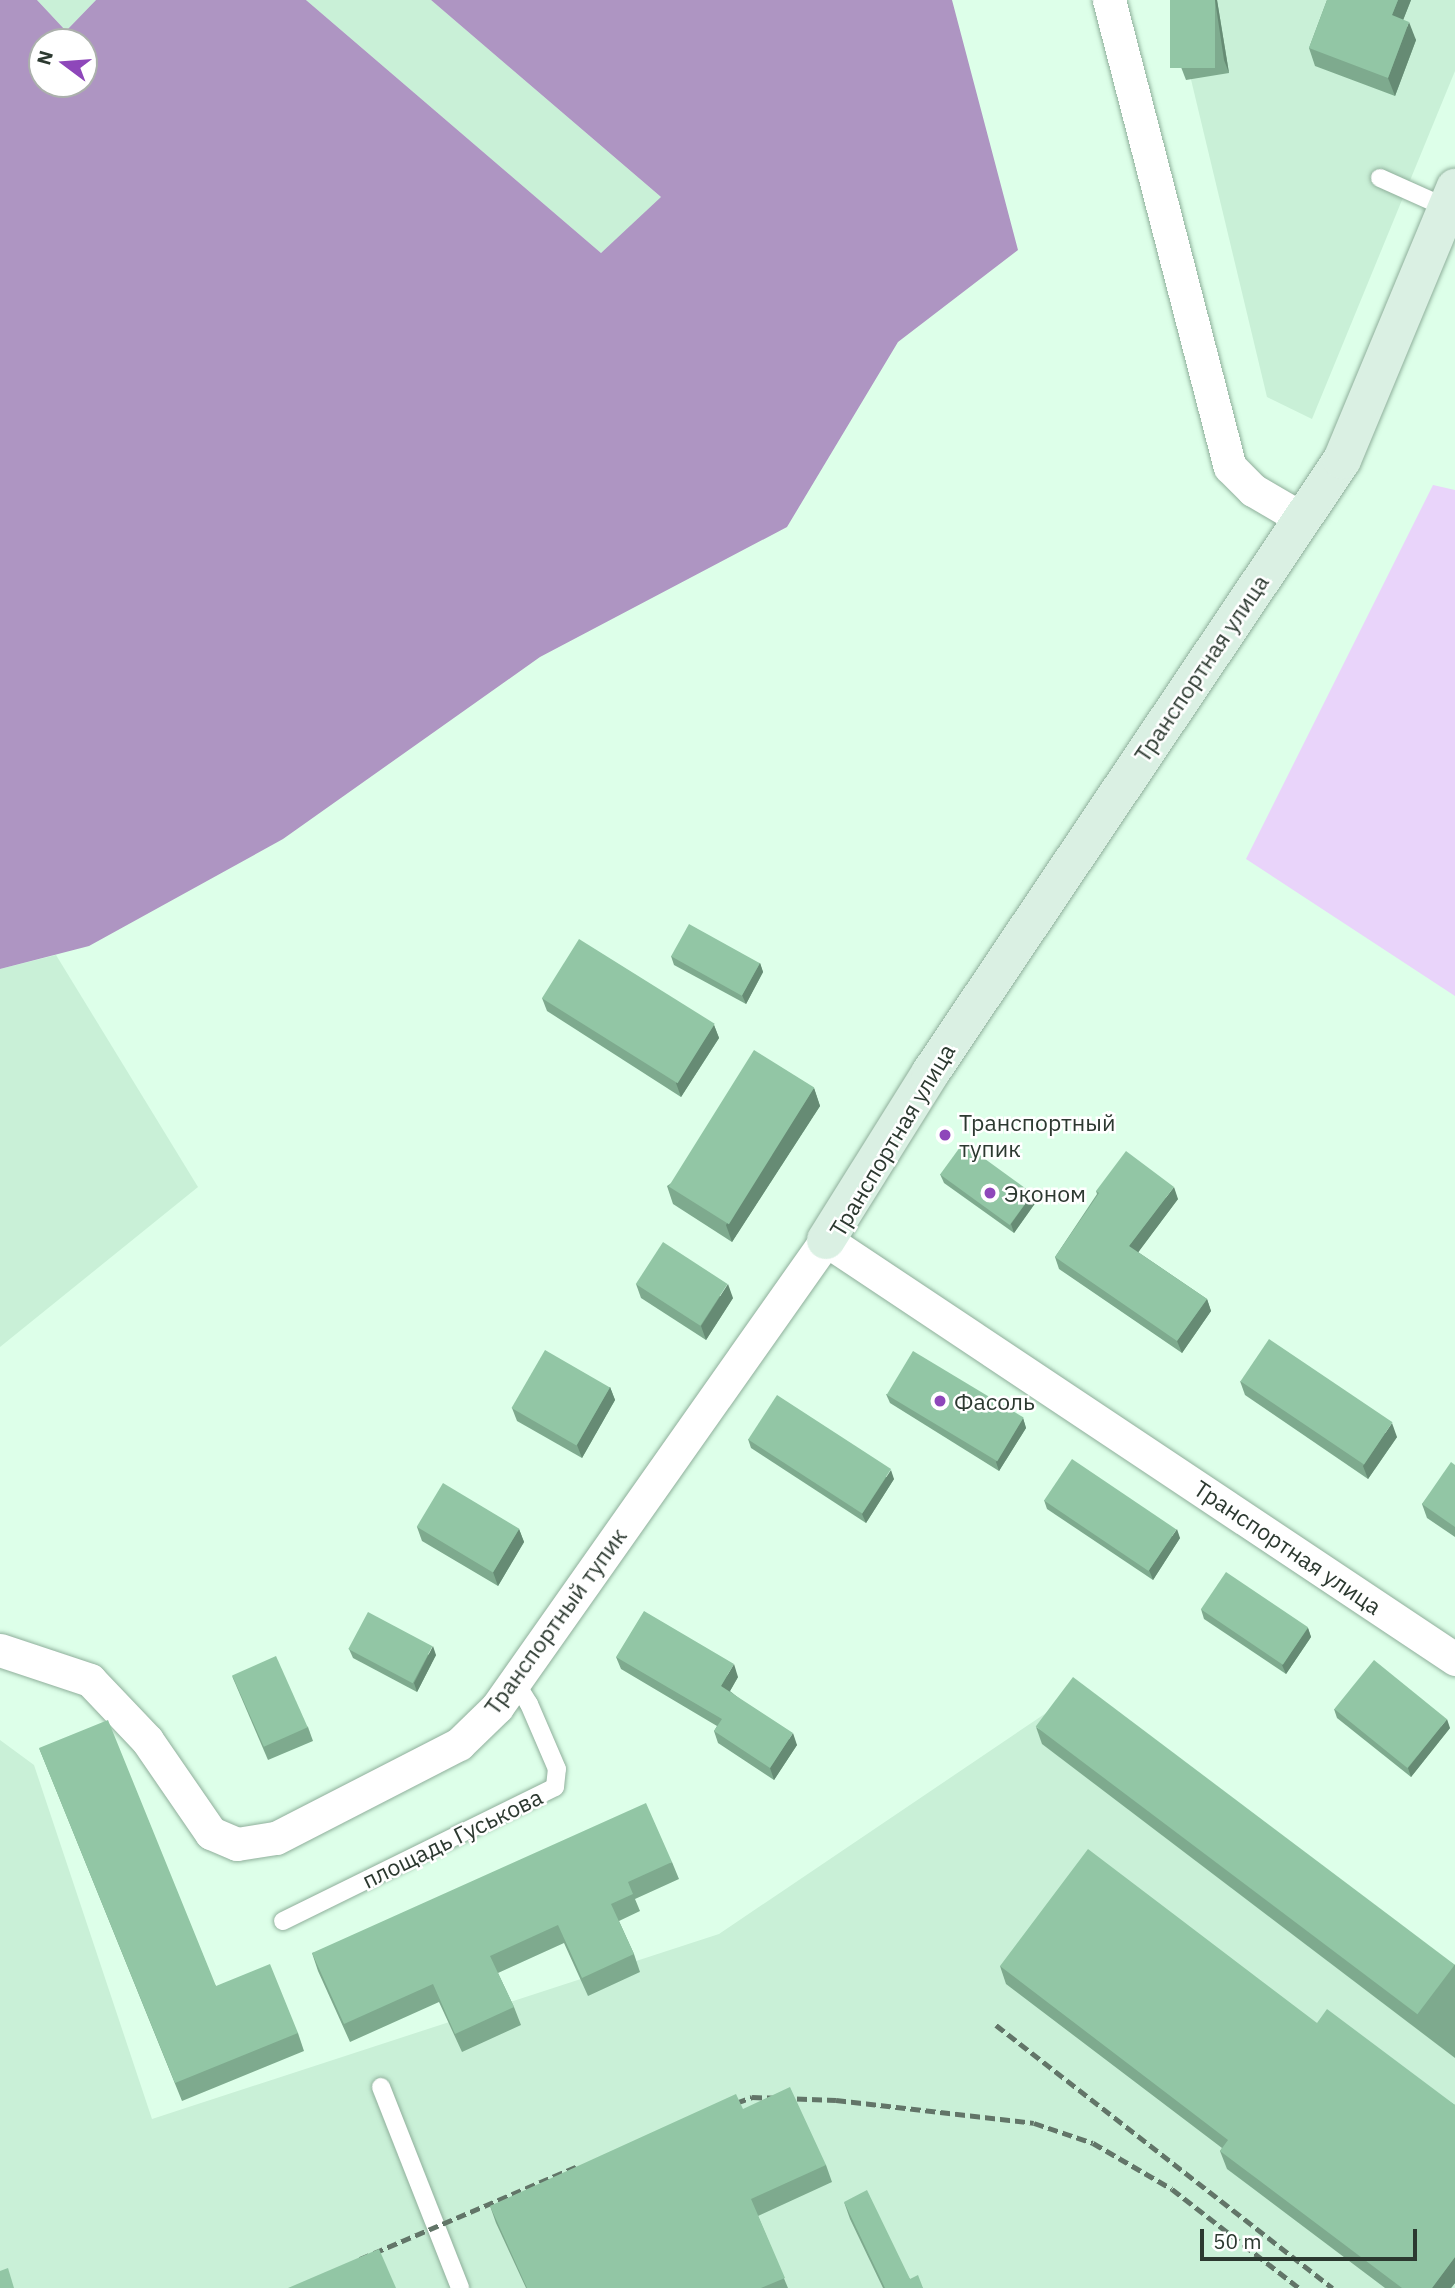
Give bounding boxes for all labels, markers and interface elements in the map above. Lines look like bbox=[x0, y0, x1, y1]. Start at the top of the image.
north arrow bbox=[28, 28, 98, 98]
text: N bbox=[31, 48, 58, 68]
street label: Транспортная улица bbox=[1128, 569, 1274, 767]
street label: Транспортная улица bbox=[824, 1039, 960, 1241]
place label: Транспортный тупик bbox=[959, 1108, 1116, 1162]
marker: Транспортный тупик bbox=[937, 1127, 953, 1143]
place label: Эконом bbox=[1004, 1179, 1086, 1207]
marker: Эконом bbox=[982, 1185, 998, 1201]
place label: Фасоль bbox=[954, 1387, 1035, 1415]
marker: Фасоль bbox=[932, 1393, 948, 1409]
street label: Транспортная улица bbox=[1189, 1474, 1387, 1620]
street label: Транспортный тупик bbox=[478, 1522, 632, 1720]
street label: площадь Гуськова bbox=[357, 1782, 547, 1894]
scale bar bbox=[1203, 2214, 1420, 2258]
text: 50 m bbox=[1213, 2227, 1262, 2255]

